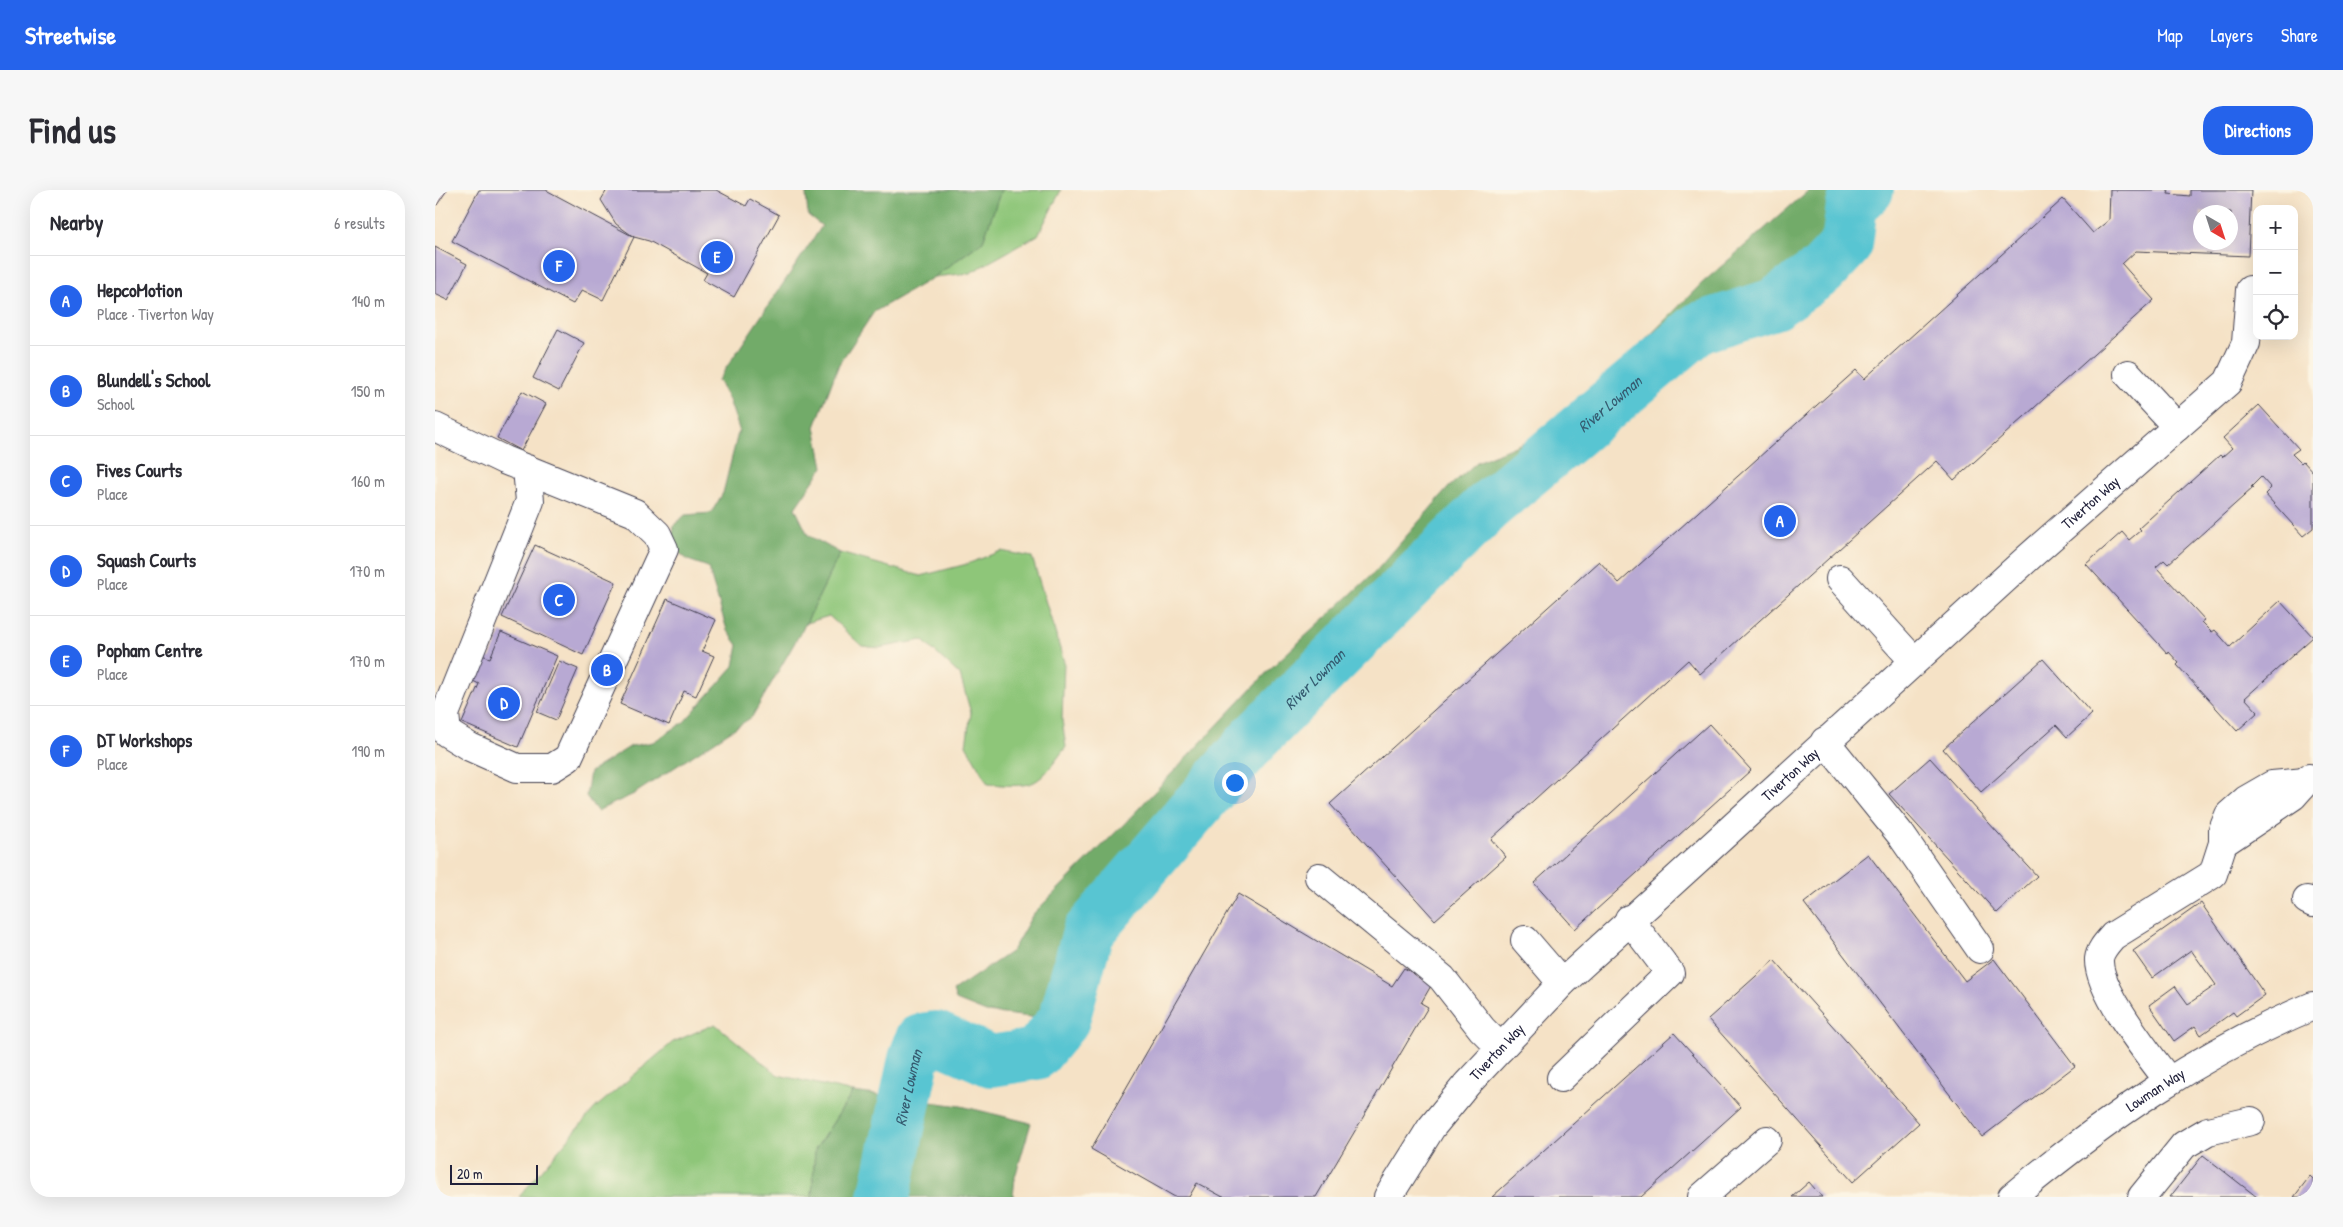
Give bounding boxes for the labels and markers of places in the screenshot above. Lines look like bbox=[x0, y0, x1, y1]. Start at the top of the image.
pin: E bbox=[701, 238, 733, 276]
pin: F bbox=[543, 247, 575, 285]
pin: A bbox=[1764, 502, 1796, 540]
pin: C bbox=[543, 581, 575, 619]
pin: B bbox=[591, 651, 623, 689]
pin: D bbox=[488, 684, 520, 722]

